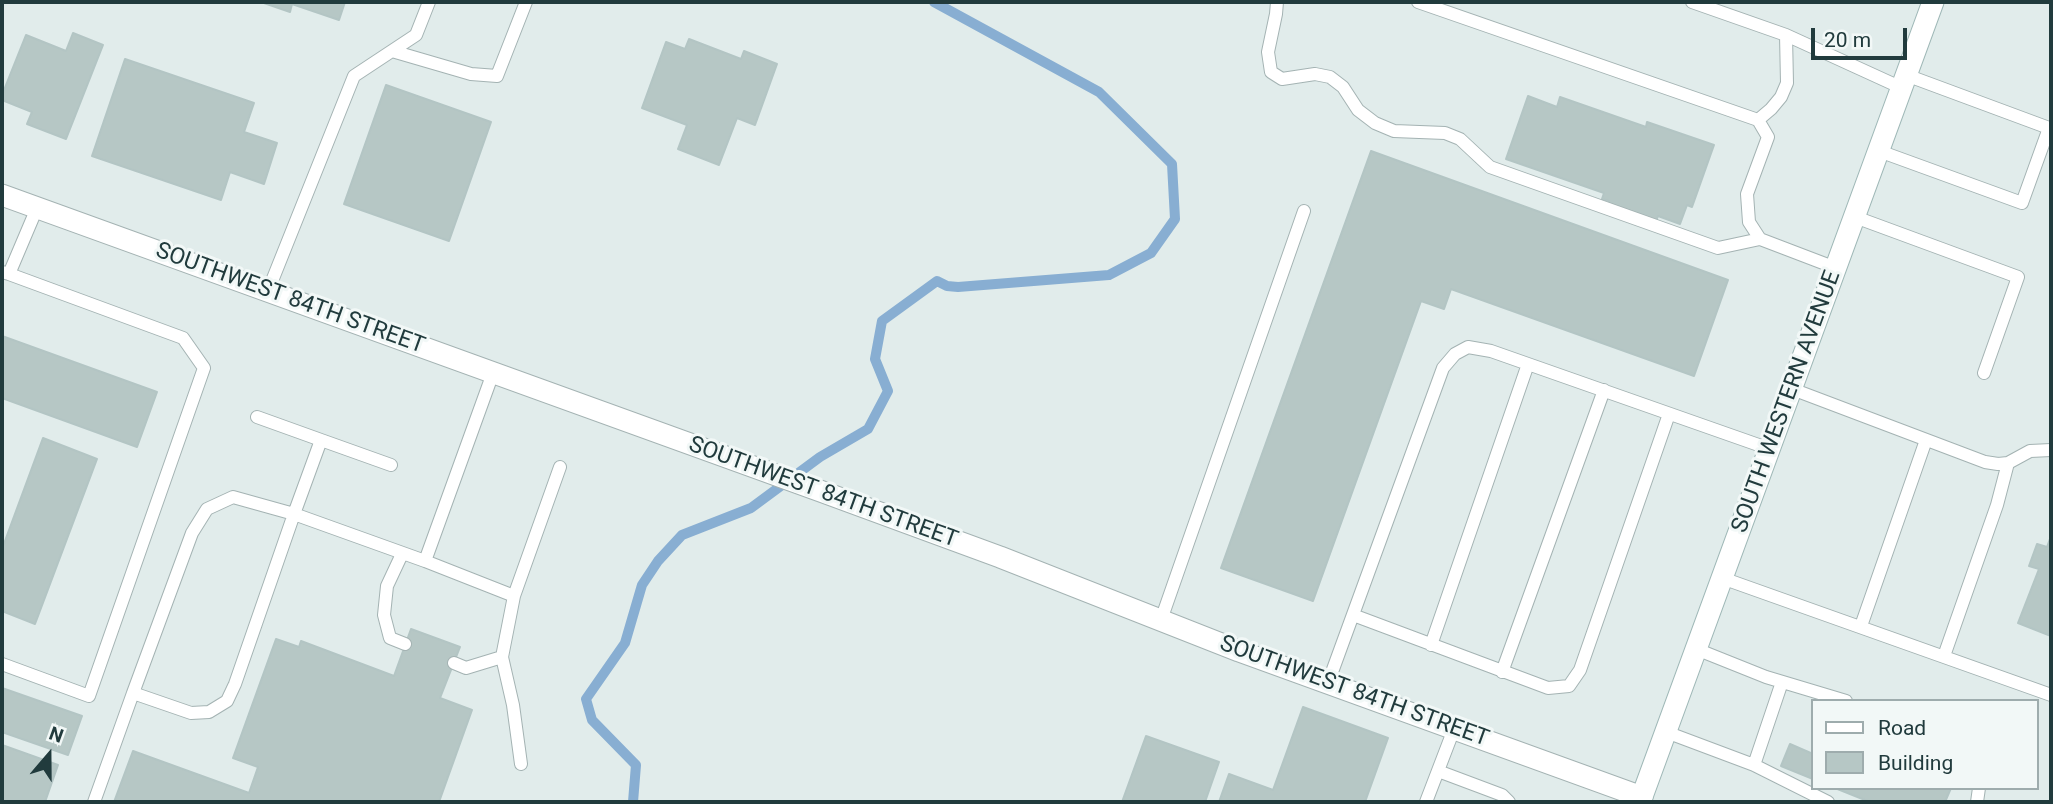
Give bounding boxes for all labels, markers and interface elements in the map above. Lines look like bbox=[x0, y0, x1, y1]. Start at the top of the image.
scale bar bbox=[1815, 14, 1911, 58]
text: 20 m bbox=[1824, 28, 1871, 52]
street label: SOUTHWEST 84TH STREET bbox=[152, 237, 428, 361]
street label: SOUTH WESTERN AVENUE bbox=[1727, 267, 1847, 537]
street label: SOUTHWEST 84TH STREET bbox=[685, 431, 961, 555]
street label: SOUTHWEST 84TH STREET bbox=[1216, 630, 1492, 754]
legend bbox=[1812, 699, 2039, 790]
text: Road bbox=[1878, 716, 1926, 740]
north arrow bbox=[14, 720, 84, 790]
text: N bbox=[46, 722, 67, 748]
text: Building bbox=[1878, 751, 1953, 775]

